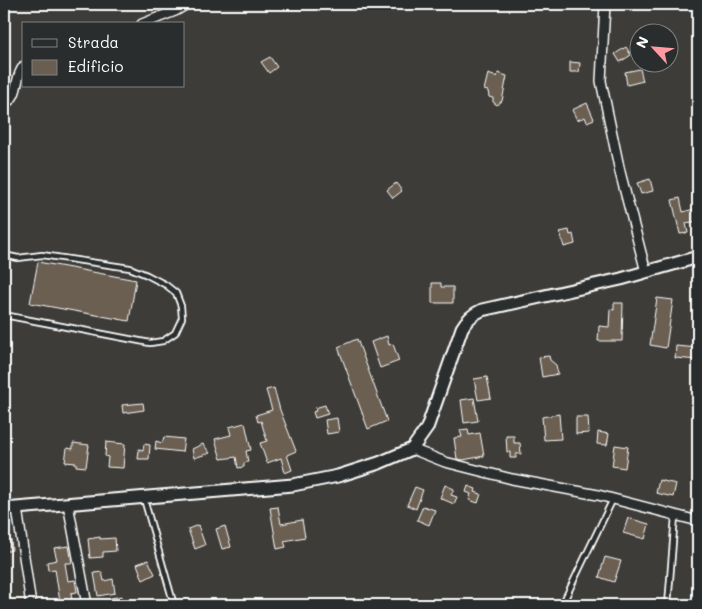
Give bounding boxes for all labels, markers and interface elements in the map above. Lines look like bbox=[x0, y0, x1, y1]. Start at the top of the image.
legend bbox=[22, 22, 185, 88]
north arrow bbox=[630, 22, 680, 72]
text: Strada bbox=[68, 32, 119, 52]
text: N bbox=[631, 33, 653, 51]
text: Edificio bbox=[68, 56, 124, 76]

